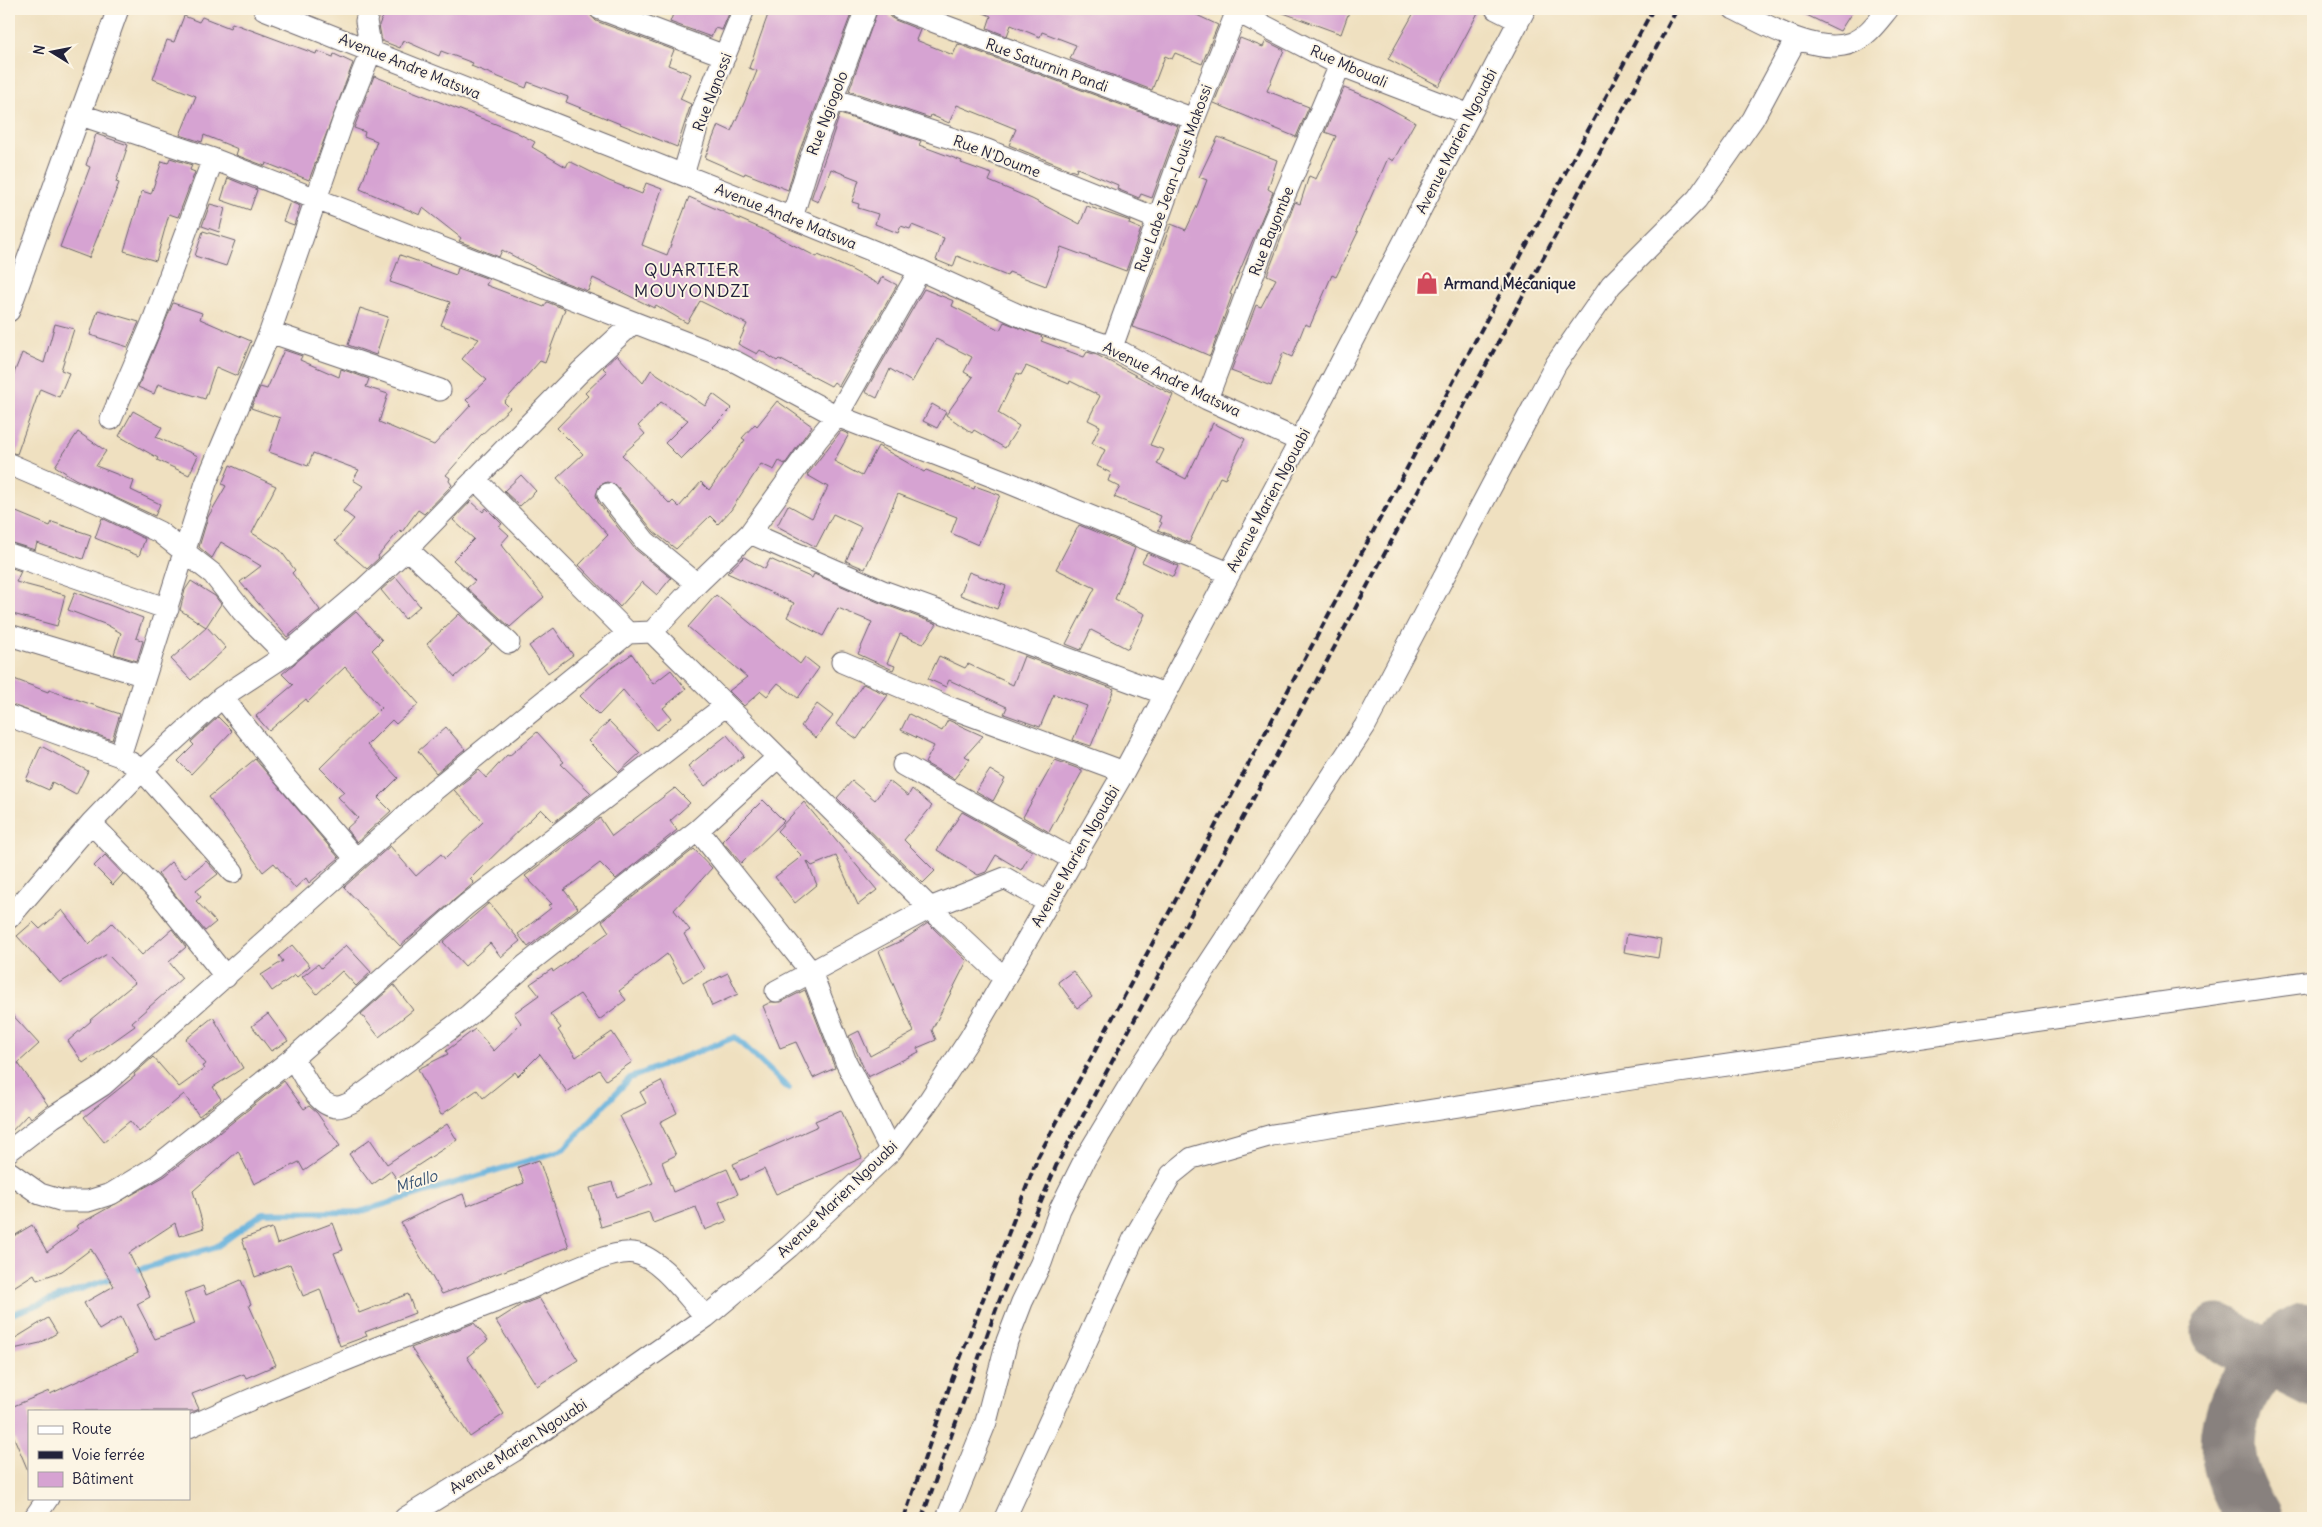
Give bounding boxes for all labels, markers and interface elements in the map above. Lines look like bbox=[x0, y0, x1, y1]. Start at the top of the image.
north arrow bbox=[28, 28, 78, 78]
street label: Avenue Andre Matswa bbox=[336, 29, 484, 103]
street label: Rue Saturnin Pandi bbox=[983, 34, 1111, 96]
street label: Rue Mbouali bbox=[1307, 41, 1391, 91]
text: N bbox=[29, 43, 49, 56]
street label: Rue Ngnossi bbox=[688, 50, 736, 134]
street label: Avenue Marien Ngouabi bbox=[1411, 65, 1501, 217]
street label: Rue Ngiogolo bbox=[802, 68, 852, 158]
street label: Rue Labe Jean-Louis Makossi bbox=[1130, 82, 1216, 274]
street label: Rue N'Doume bbox=[951, 131, 1043, 181]
street label: Avenue Andre Matswa bbox=[712, 179, 860, 253]
street label: Rue Bayombe bbox=[1244, 184, 1298, 278]
district label: QUARTIER MOUYONDZI bbox=[634, 258, 750, 302]
shop icon: Armand Mécanique bbox=[1414, 270, 1440, 296]
place label: Armand Mécanique bbox=[1444, 274, 1576, 294]
street label: Avenue Andre Matswa bbox=[1100, 337, 1244, 421]
street label: Avenue Marien Ngouabi bbox=[1222, 425, 1314, 575]
street label: Avenue Marien Ngouabi bbox=[1027, 782, 1123, 930]
street label: Avenue Marien Ngouabi bbox=[773, 1137, 901, 1261]
water label: Mfallo bbox=[392, 1165, 441, 1197]
street label: Avenue Marien Ngouabi bbox=[446, 1394, 590, 1498]
legend bbox=[28, 1410, 190, 1500]
text: Route bbox=[72, 1419, 112, 1438]
text: Voie ferrée bbox=[72, 1445, 145, 1464]
text: Bâtiment bbox=[72, 1469, 134, 1488]

